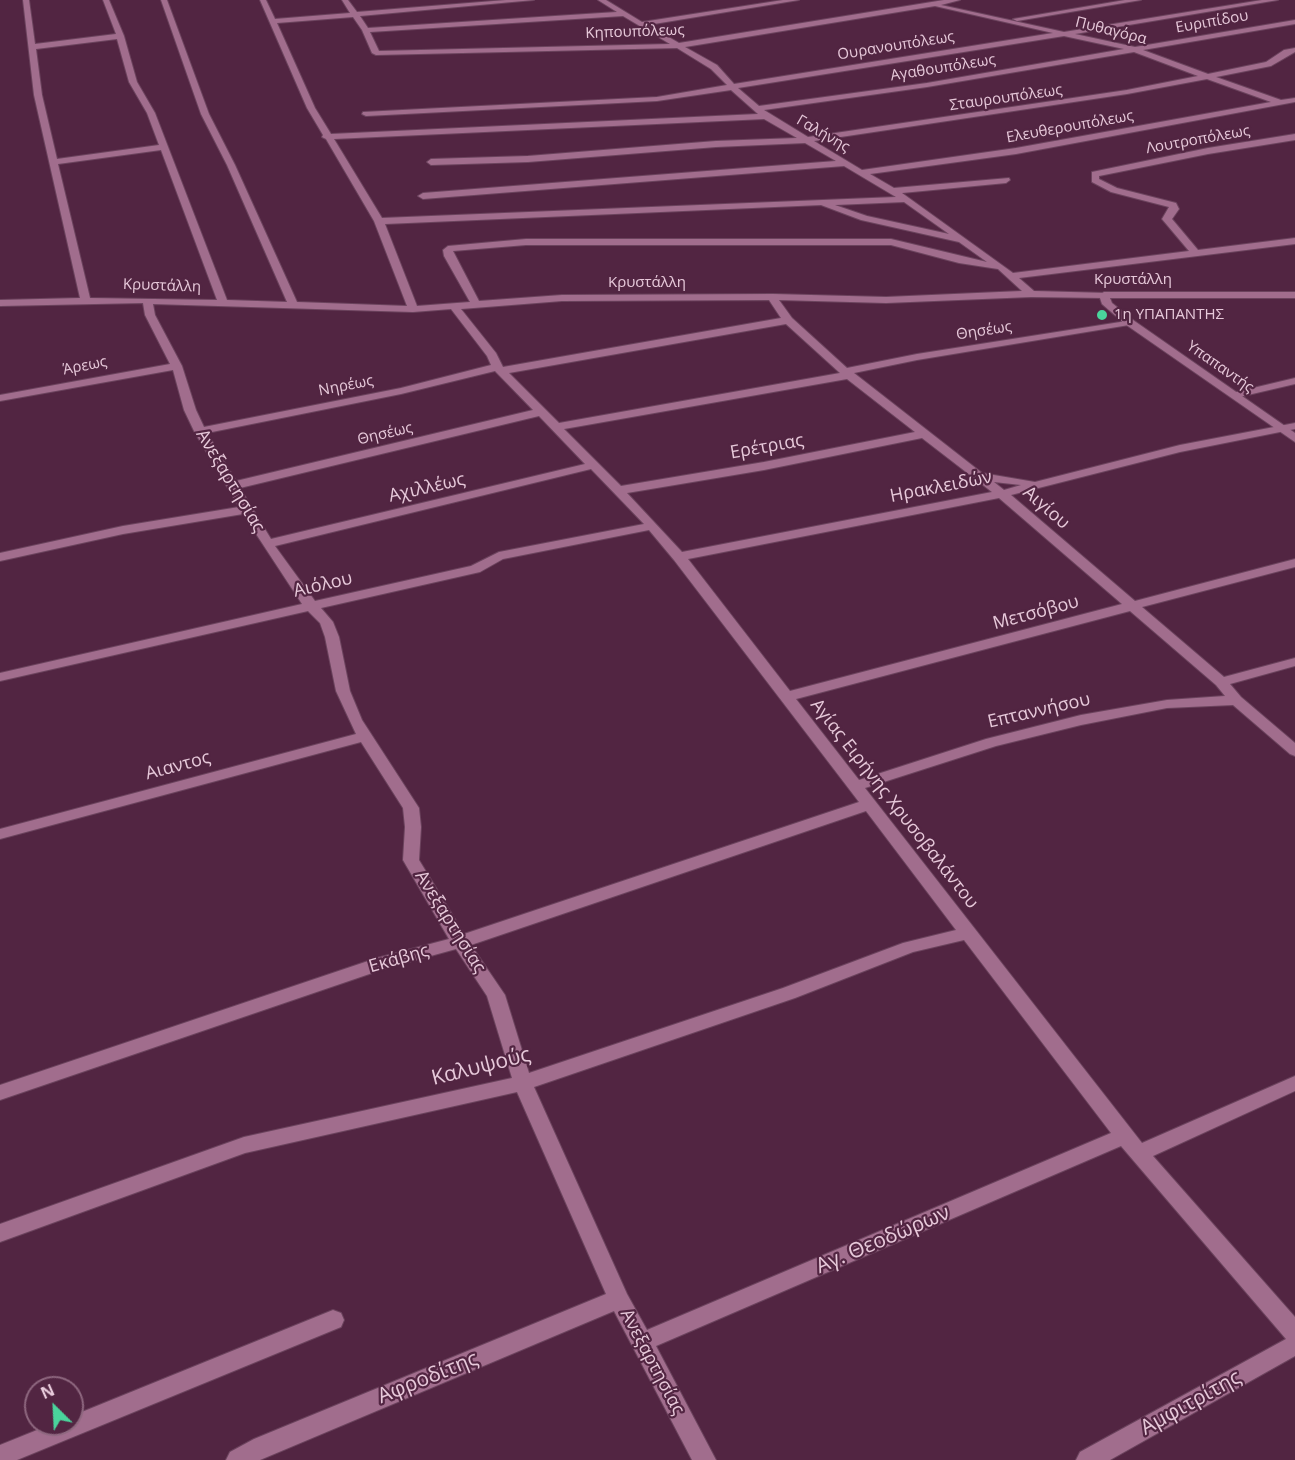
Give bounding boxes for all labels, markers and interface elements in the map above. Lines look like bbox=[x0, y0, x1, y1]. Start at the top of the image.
street label: Ευριπίδου bbox=[1174, 7, 1250, 37]
street label: Πυθαγόρα bbox=[1073, 13, 1149, 49]
street label: Κηπουπόλεως bbox=[585, 21, 685, 43]
street label: Ουρανουπόλεως bbox=[836, 28, 956, 64]
street label: Αγαθουπόλεως bbox=[889, 51, 997, 85]
street label: Σταυρουπόλεως bbox=[948, 81, 1064, 115]
street label: Ελευθερουπόλεως bbox=[1005, 107, 1135, 147]
street label: Γαλήνης bbox=[793, 112, 853, 156]
street label: Λουτροπόλεως bbox=[1145, 122, 1251, 158]
street label: Κρυστάλλη bbox=[1094, 271, 1172, 289]
street label: Κρυστάλλη bbox=[608, 274, 686, 292]
street label: Κρυστάλλη bbox=[123, 276, 201, 296]
place label: 1η ΥΠΑΠΑΝΤΗΣ bbox=[1114, 306, 1224, 324]
marker: 1η ΥΠΑΠΑΝΤΗΣ bbox=[1095, 308, 1109, 322]
street label: Θησέως bbox=[955, 318, 1013, 344]
street label: Υπαπαντής bbox=[1183, 337, 1257, 397]
street label: Άρεως bbox=[61, 353, 109, 379]
street label: Νηρέως bbox=[317, 372, 375, 400]
street label: Θησέως bbox=[356, 419, 414, 449]
street label: Ανεξαρτησίας bbox=[191, 426, 269, 536]
street label: Ερέτριας bbox=[728, 430, 806, 464]
street label: Ηρακλειδών bbox=[888, 467, 994, 507]
street label: Αχιλλέως bbox=[387, 469, 467, 507]
street label: Αιγίου bbox=[1018, 482, 1074, 534]
street label: Αιόλου bbox=[291, 568, 355, 602]
street label: Μετσόβου bbox=[991, 591, 1081, 635]
street label: Επταννήσου bbox=[986, 689, 1092, 733]
street label: Αγίας Ειρήνης Χρυσοβαλάντου bbox=[805, 695, 983, 913]
street label: Αιαντος bbox=[143, 747, 213, 785]
street label: Ανεξαρτησίας bbox=[410, 867, 490, 977]
street label: Εκάβης bbox=[366, 940, 432, 978]
street label: Καλυψούς bbox=[429, 1043, 533, 1091]
street label: Αγ. Θεοδώρων bbox=[812, 1200, 954, 1280]
street label: Ανεξαρτησίας bbox=[615, 1306, 689, 1418]
street label: Αφροδίτης bbox=[374, 1346, 482, 1410]
street label: Αμφιτρίτης bbox=[1136, 1365, 1246, 1441]
north arrow bbox=[24, 1376, 84, 1436]
text: N bbox=[37, 1379, 58, 1404]

